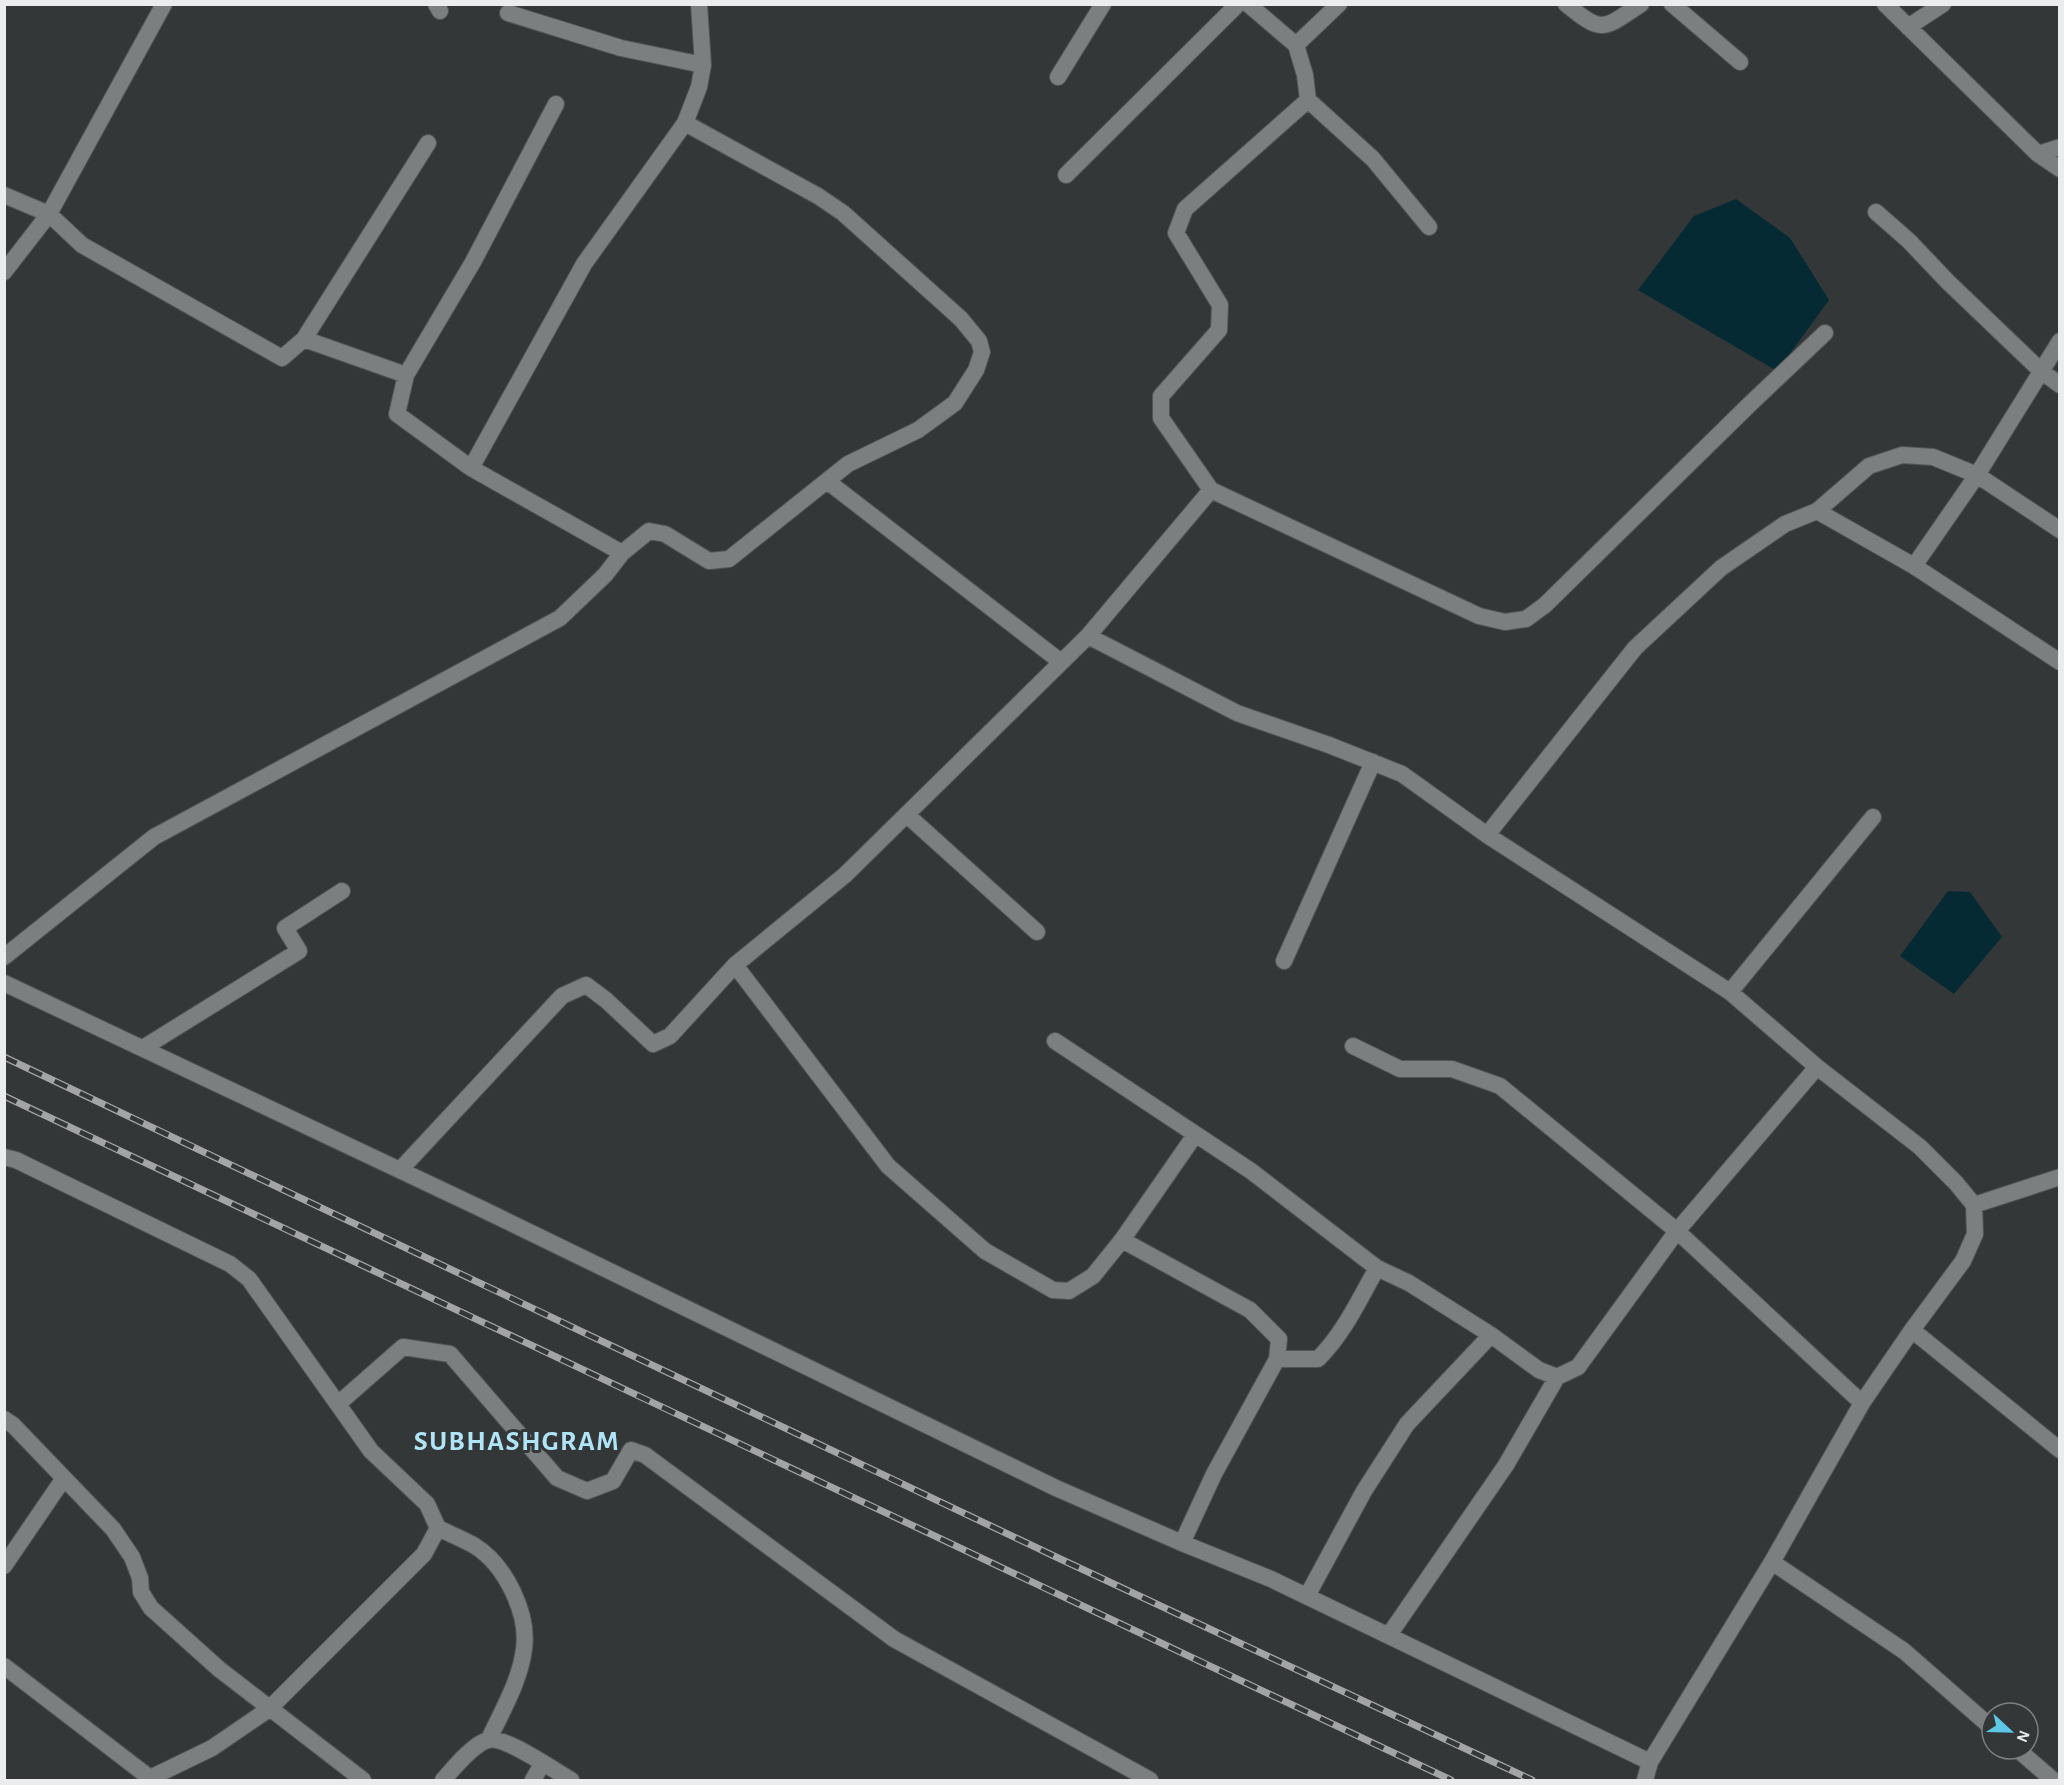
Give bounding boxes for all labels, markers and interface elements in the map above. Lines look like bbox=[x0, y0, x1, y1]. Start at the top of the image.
district label: SUBHASHGRAM bbox=[414, 1428, 620, 1456]
north arrow bbox=[1980, 1701, 2040, 1761]
text: N bbox=[2013, 1728, 2032, 1744]

